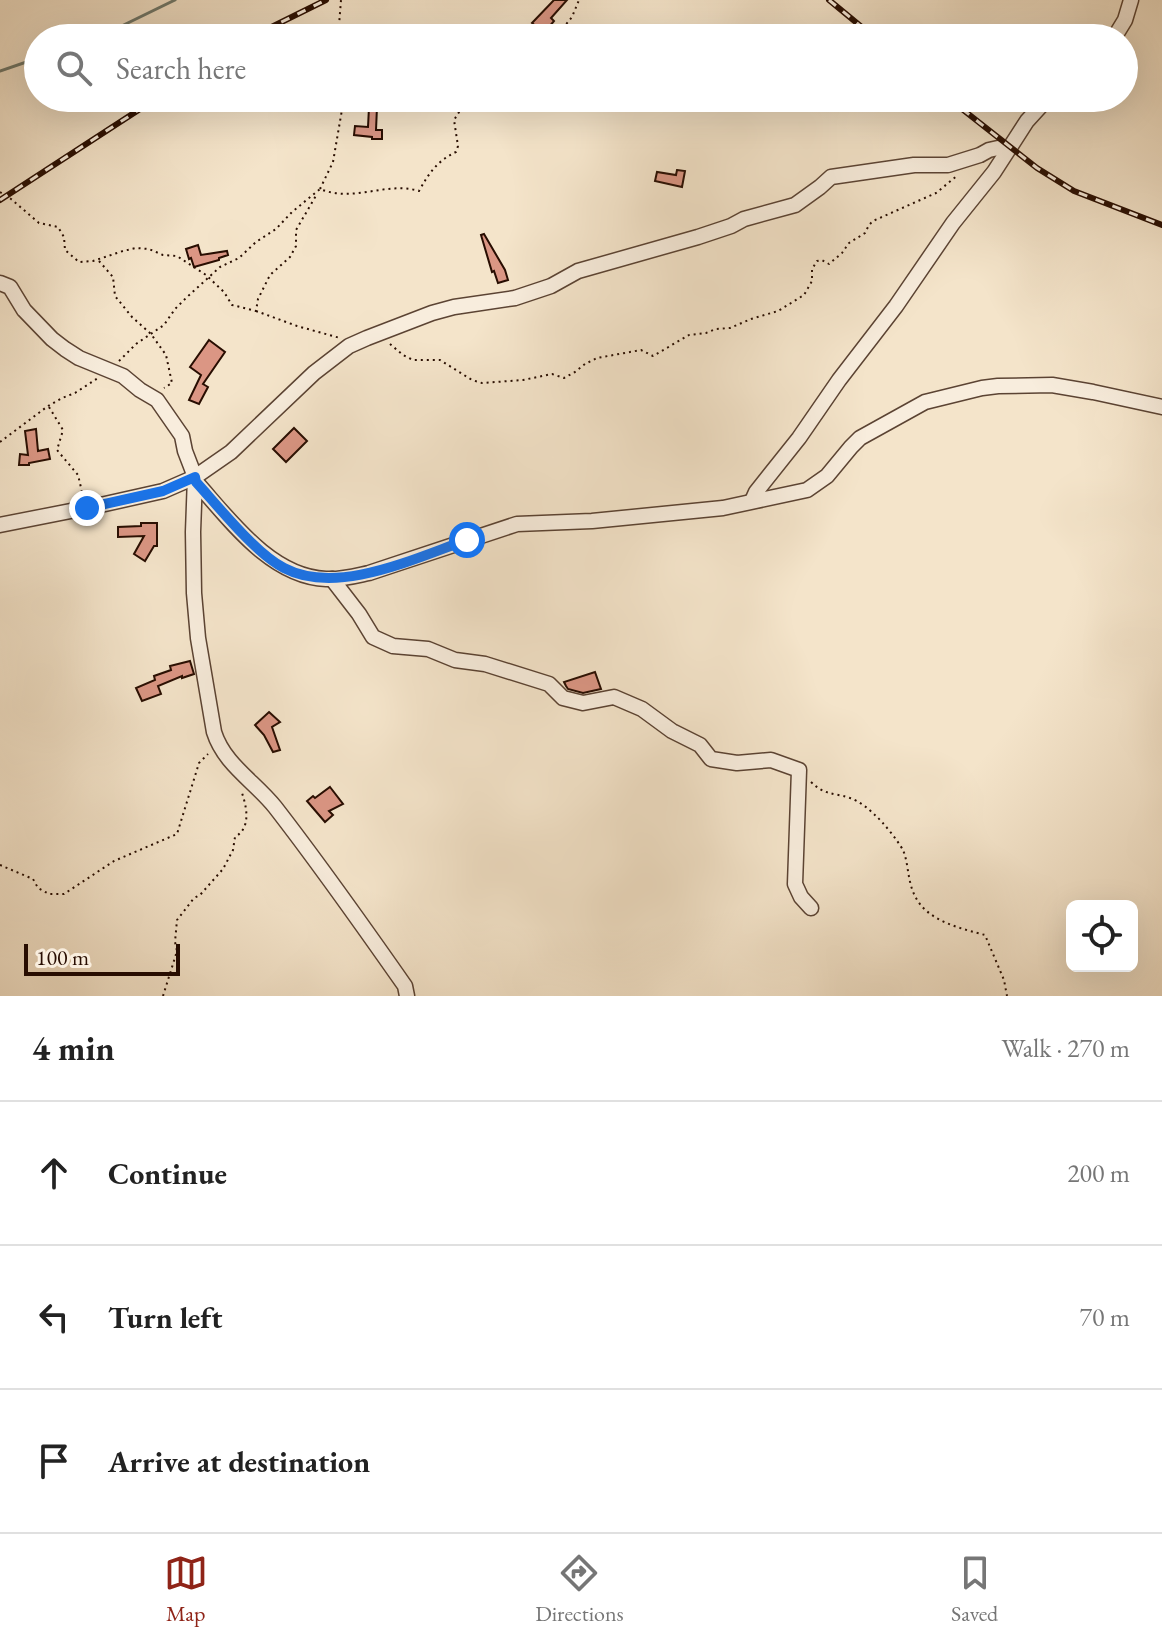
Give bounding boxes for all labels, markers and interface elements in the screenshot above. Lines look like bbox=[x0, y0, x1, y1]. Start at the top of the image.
search box bbox=[24, 24, 1138, 112]
icon: search bbox=[52, 46, 96, 90]
text: Search here bbox=[116, 49, 246, 88]
route end bbox=[69, 490, 105, 526]
route start bbox=[449, 522, 485, 558]
map controls bbox=[1066, 900, 1138, 972]
button: locate bbox=[1066, 900, 1138, 972]
scale bar bbox=[24, 940, 180, 976]
text: 100 m bbox=[36, 943, 89, 972]
text: 4 min bbox=[32, 1026, 115, 1070]
text: Walk · 270 m bbox=[1002, 1031, 1130, 1065]
icon: ahead bbox=[32, 1151, 76, 1195]
text: Continue bbox=[108, 1154, 227, 1193]
text: 200 m bbox=[1067, 1156, 1130, 1190]
icon: left bbox=[32, 1295, 76, 1339]
text: Turn left bbox=[108, 1298, 222, 1337]
text: 70 m bbox=[1080, 1300, 1130, 1334]
icon: arrive bbox=[32, 1439, 76, 1483]
text: Arrive at destination bbox=[108, 1442, 370, 1481]
tab: Map bbox=[164, 1551, 208, 1628]
tab: Directions bbox=[535, 1551, 624, 1628]
tab: Saved bbox=[951, 1551, 998, 1628]

